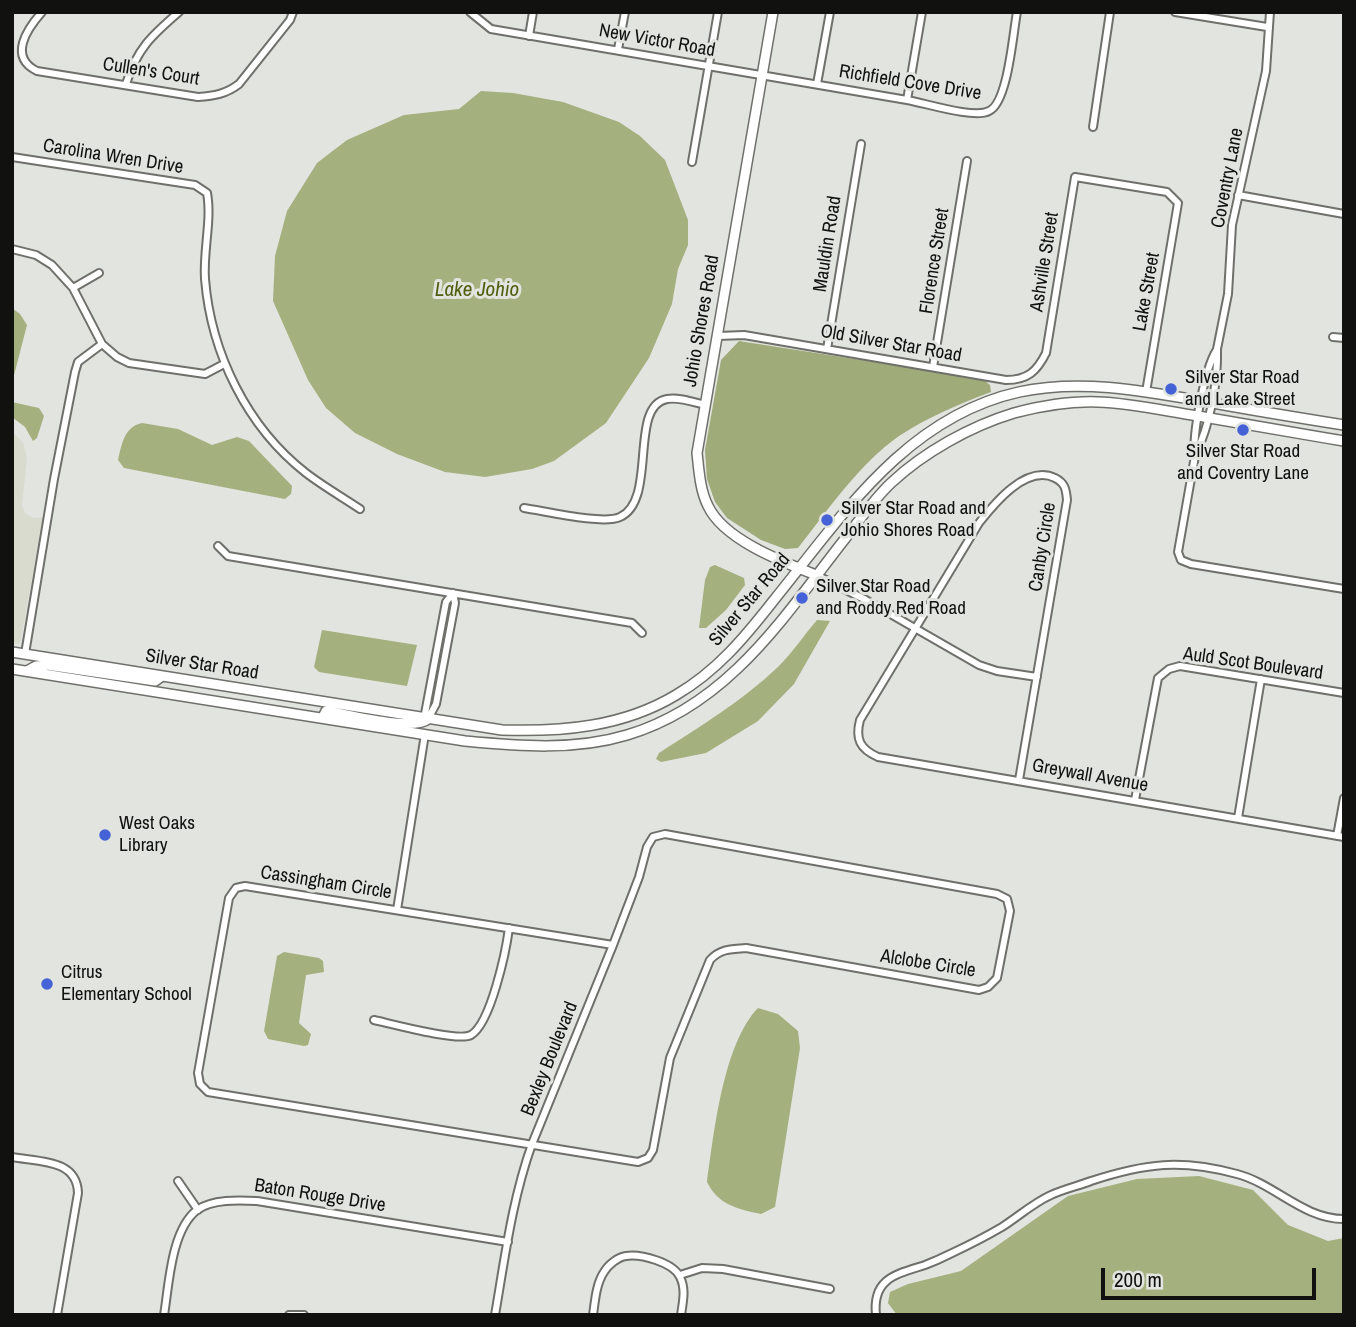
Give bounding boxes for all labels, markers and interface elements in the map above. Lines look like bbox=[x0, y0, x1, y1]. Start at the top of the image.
street label: New Victor Road bbox=[597, 20, 717, 62]
street label: Cullen's Court bbox=[101, 53, 201, 91]
street label: Richfield Cove Drive bbox=[837, 60, 983, 106]
street label: Coventry Lane bbox=[1207, 126, 1249, 230]
street label: Carolina Wren Drive bbox=[41, 135, 185, 179]
street label: Mauldin Road bbox=[809, 194, 847, 294]
street label: Florence Street bbox=[915, 207, 955, 315]
street label: Ashville Street bbox=[1026, 211, 1064, 313]
street label: Lake Street bbox=[1129, 251, 1165, 333]
street label: Johio Shores Road bbox=[679, 253, 725, 389]
water label: Lake Johio bbox=[435, 277, 519, 303]
street label: Old Silver Star Road bbox=[819, 320, 963, 368]
place label: Silver Star Road and Lake Street bbox=[1185, 367, 1299, 411]
marker: Silver Star Road and Lake Street bbox=[1163, 381, 1179, 397]
marker: Silver Star Road and Coventry Lane bbox=[1235, 422, 1251, 438]
place label: Silver Star Road and Coventry Lane bbox=[1177, 441, 1309, 485]
place label: Silver Star Road and Johio Shores Road bbox=[841, 498, 986, 542]
street label: Canby Circle bbox=[1025, 501, 1061, 593]
marker: Silver Star Road and Johio Shores Road bbox=[819, 512, 835, 528]
street label: Silver Star Road bbox=[705, 549, 795, 651]
place label: Silver Star Road and Roddy Red Road bbox=[816, 576, 966, 620]
marker: Silver Star Road and Roddy Red Road bbox=[794, 590, 810, 606]
street label: Auld Scot Boulevard bbox=[1182, 643, 1324, 685]
street label: Silver Star Road bbox=[144, 645, 260, 685]
street label: Greywall Avenue bbox=[1030, 755, 1150, 797]
place label: West Oaks Library bbox=[119, 813, 195, 857]
marker: West Oaks Library bbox=[97, 827, 113, 843]
street label: Cassingham Circle bbox=[259, 861, 393, 905]
street label: Alclobe Circle bbox=[879, 945, 977, 983]
place label: Citrus Elementary School bbox=[61, 962, 192, 1006]
marker: Citrus Elementary School bbox=[39, 976, 55, 992]
street label: Bexley Boulevard bbox=[517, 999, 583, 1119]
street label: Baton Rouge Drive bbox=[253, 1174, 387, 1218]
scale bar bbox=[1104, 1254, 1319, 1298]
text: 200 m bbox=[1114, 1265, 1162, 1294]

